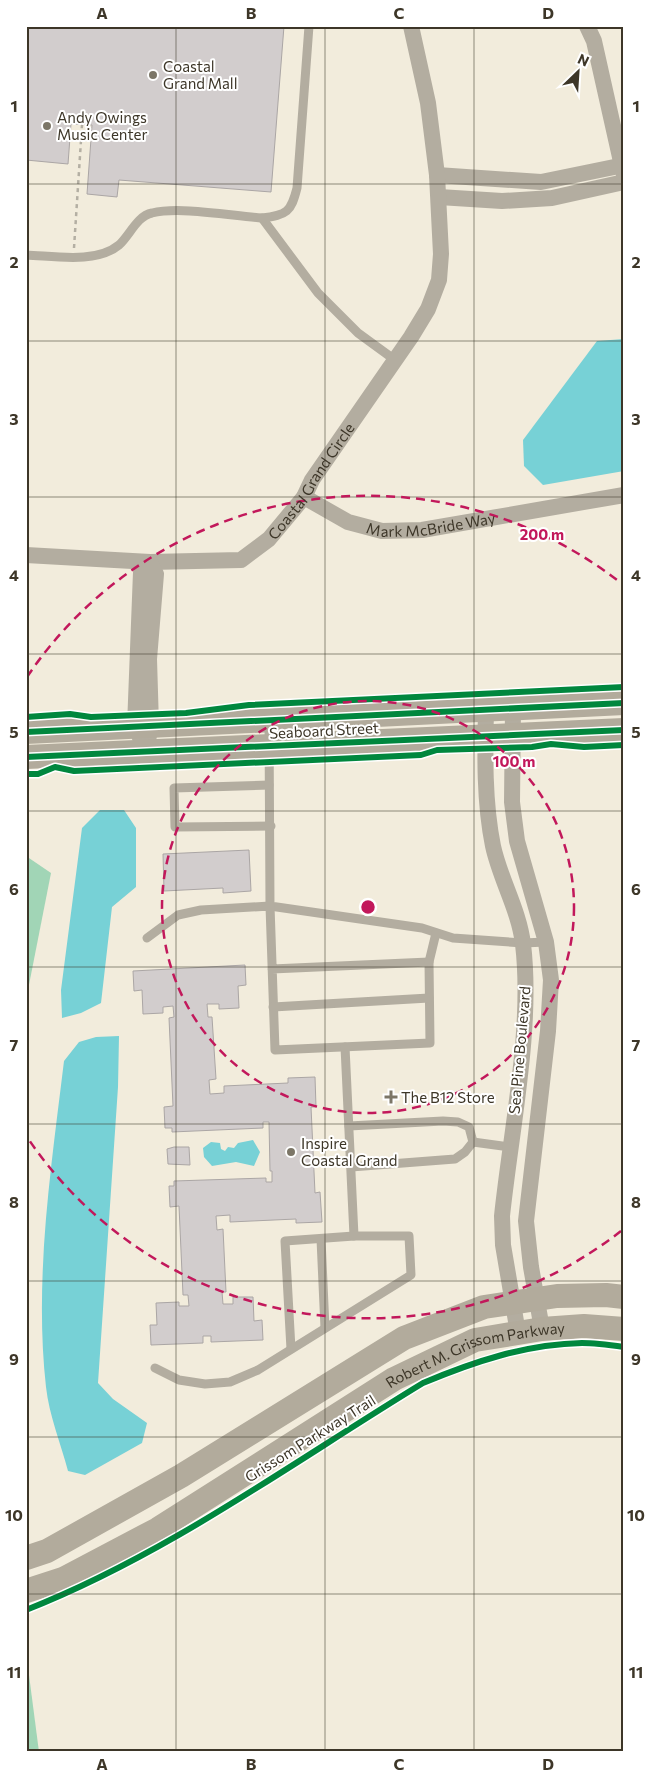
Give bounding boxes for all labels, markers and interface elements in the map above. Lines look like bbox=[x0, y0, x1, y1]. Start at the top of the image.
text: A bbox=[96, 3, 108, 22]
text: B bbox=[246, 3, 257, 22]
text: C bbox=[394, 3, 405, 22]
text: D bbox=[542, 3, 554, 22]
north arrow bbox=[552, 48, 602, 98]
text: N bbox=[575, 50, 592, 70]
place label: Coastal Grand Mall bbox=[163, 57, 238, 92]
marker: Coastal Grand Mall bbox=[147, 69, 159, 81]
text: 1 bbox=[10, 96, 18, 115]
text: 1 bbox=[632, 96, 640, 115]
place label: Andy Owings Music Center bbox=[57, 108, 147, 143]
marker: Andy Owings Music Center bbox=[41, 120, 53, 132]
text: 2 bbox=[9, 252, 19, 271]
text: 2 bbox=[631, 252, 641, 271]
text: 3 bbox=[9, 409, 19, 428]
text: 3 bbox=[631, 409, 641, 428]
street label: Coastal Grand Circle bbox=[264, 419, 358, 543]
street label: Mark McBride Way bbox=[365, 508, 497, 540]
text: 200 m bbox=[520, 525, 564, 543]
text: 4 bbox=[9, 565, 19, 584]
text: 4 bbox=[631, 565, 641, 584]
street label: Seaboard Street bbox=[269, 718, 379, 742]
text: 5 bbox=[9, 722, 19, 741]
text: 5 bbox=[631, 722, 641, 741]
text: 100 m bbox=[493, 752, 535, 770]
text: 6 bbox=[9, 879, 19, 898]
text: 6 bbox=[631, 879, 641, 898]
centre of rings bbox=[359, 898, 377, 916]
street label: Sea Pine Boulevard bbox=[504, 985, 534, 1115]
text: 7 bbox=[10, 1035, 19, 1054]
text: 7 bbox=[632, 1035, 641, 1054]
place label: The B12 Store bbox=[401, 1088, 495, 1106]
marker: The B12 Store bbox=[385, 1091, 397, 1103]
place label: Inspire Coastal Grand bbox=[301, 1134, 397, 1169]
marker: Inspire Coastal Grand bbox=[285, 1146, 297, 1158]
text: 8 bbox=[9, 1192, 19, 1211]
text: 8 bbox=[631, 1192, 641, 1211]
street label: Robert M. Grissom Parkway bbox=[382, 1318, 566, 1391]
text: 9 bbox=[9, 1349, 19, 1368]
text: 9 bbox=[631, 1349, 641, 1368]
street label: Grissom Parkway Trail bbox=[241, 1390, 379, 1486]
text: 10 bbox=[5, 1505, 23, 1524]
text: 10 bbox=[627, 1505, 645, 1524]
text: 11 bbox=[7, 1662, 21, 1681]
text: 11 bbox=[629, 1662, 643, 1681]
text: A bbox=[96, 1754, 108, 1773]
text: B bbox=[246, 1754, 257, 1773]
text: C bbox=[394, 1754, 405, 1773]
text: D bbox=[542, 1754, 554, 1773]

